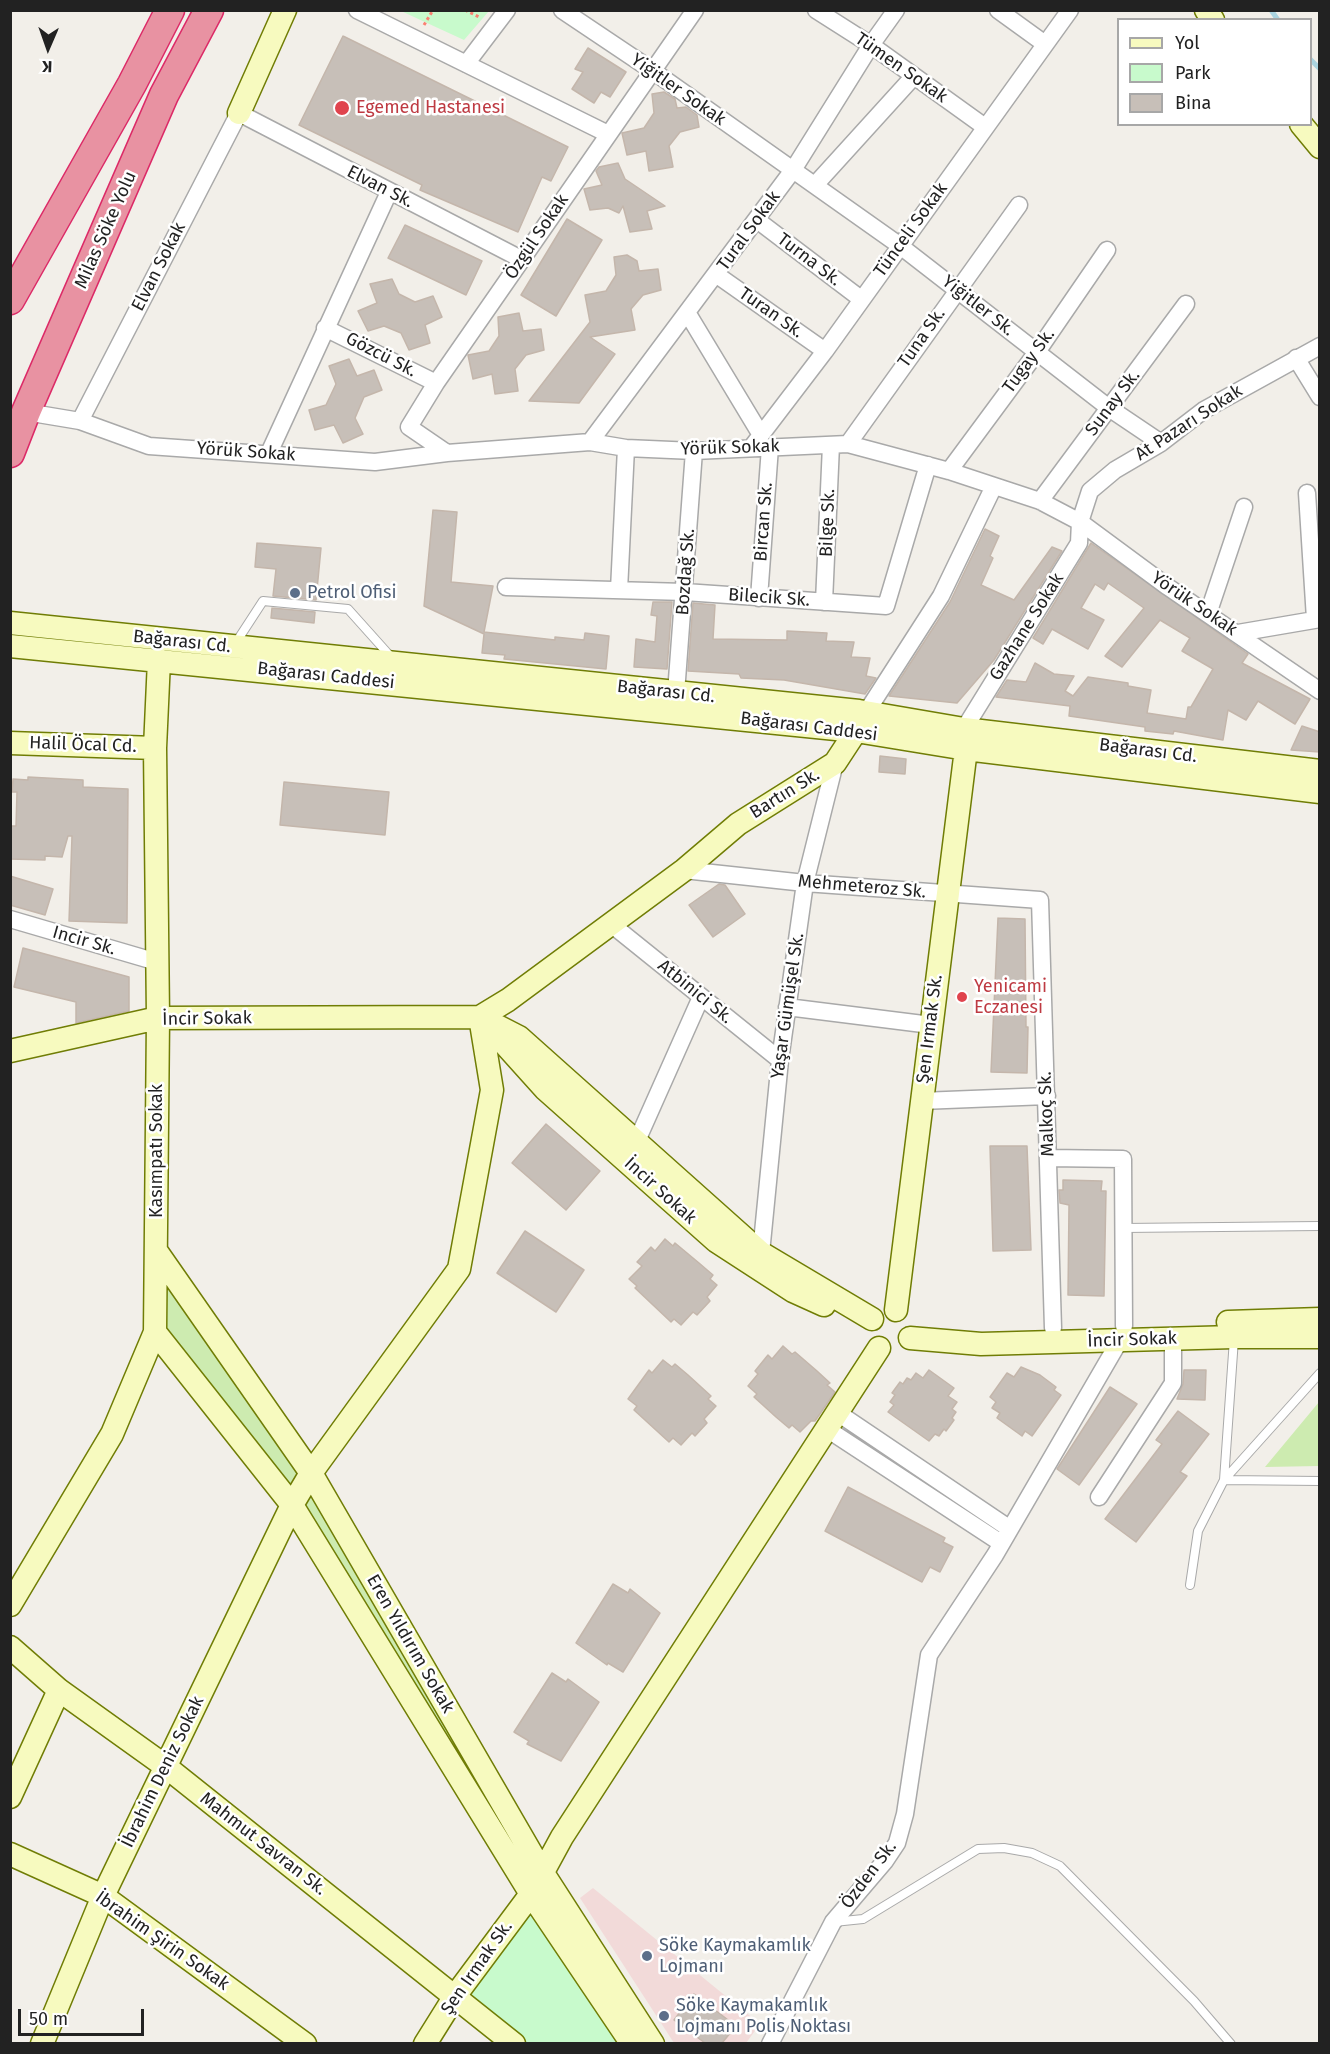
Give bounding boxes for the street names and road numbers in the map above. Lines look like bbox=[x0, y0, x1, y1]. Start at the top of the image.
street label: Tümen Sokak bbox=[851, 28, 951, 108]
street label: Yiğitler Sokak bbox=[626, 49, 730, 131]
street label: Elvan Sk. bbox=[343, 161, 417, 213]
street label: Milas Söke Yolu bbox=[70, 168, 142, 292]
street label: Tünceli Sokak bbox=[870, 179, 952, 281]
street label: Tural Sokak bbox=[713, 187, 785, 275]
street label: Özgül Sokak bbox=[501, 190, 573, 284]
street label: Elvan Sokak bbox=[127, 219, 191, 315]
street label: Turna Sk. bbox=[773, 229, 845, 291]
street label: Yiğitler Sk. bbox=[938, 271, 1018, 341]
street label: Turan Sk. bbox=[735, 283, 807, 343]
street label: Tuna Sk. bbox=[894, 304, 950, 372]
street label: Tugay Sk. bbox=[998, 324, 1060, 398]
street label: Gözcü Sk. bbox=[342, 328, 420, 382]
street label: Sunay Sk. bbox=[1081, 366, 1145, 440]
street label: At Pazarı Sokak bbox=[1131, 380, 1247, 466]
street label: Yörük Sokak bbox=[680, 435, 780, 461]
street label: Yörük Sokak bbox=[196, 438, 296, 466]
street label: Bircan Sk. bbox=[750, 482, 778, 562]
street label: Bilge Sk. bbox=[816, 488, 840, 558]
street label: Bozdağ Sk. bbox=[672, 528, 700, 616]
street label: Yörük Sokak bbox=[1147, 567, 1241, 641]
street label: Gazhane Sokak bbox=[985, 569, 1069, 685]
street label: Bilecik Sk. bbox=[727, 584, 811, 612]
street label: Bağarası Cd. bbox=[132, 626, 232, 658]
street label: Bağarası Caddesi bbox=[256, 658, 396, 694]
street label: Bağarası Cd. bbox=[616, 676, 716, 708]
street label: Bağarası Caddesi bbox=[739, 708, 879, 746]
street label: Halil Öcal Cd. bbox=[29, 732, 137, 758]
street label: Bağarası Cd. bbox=[1098, 734, 1198, 768]
street label: Bartın Sk. bbox=[746, 764, 824, 824]
street label: Mehmeteroz Sk. bbox=[797, 871, 927, 903]
street label: Incir Sk. bbox=[50, 922, 118, 960]
street label: Yaşar Gümüşel Sk. bbox=[767, 932, 809, 1080]
street label: Atbinici Sk. bbox=[653, 955, 737, 1029]
street label: Şen Irmak Sk. bbox=[913, 973, 947, 1085]
street label: İncir Sokak bbox=[162, 1007, 252, 1031]
street label: Malkoç Sk. bbox=[1035, 1071, 1059, 1157]
street label: Kasımpatı Sokak bbox=[146, 1084, 168, 1218]
street label: İncir Sokak bbox=[620, 1153, 700, 1229]
street label: İncir Sokak bbox=[1087, 1328, 1177, 1352]
street label: Eren Yıldırım Sokak bbox=[361, 1571, 459, 1717]
street label: İbrahim Deniz Sokak bbox=[117, 1693, 209, 1851]
street label: Mahmut Savran Sk. bbox=[195, 1788, 331, 1900]
street label: Özden Sk. bbox=[837, 1837, 901, 1913]
street label: İbrahim Şirin Sokak bbox=[91, 1887, 233, 1995]
street label: Şen Irmak Sk. bbox=[437, 1917, 517, 2019]

